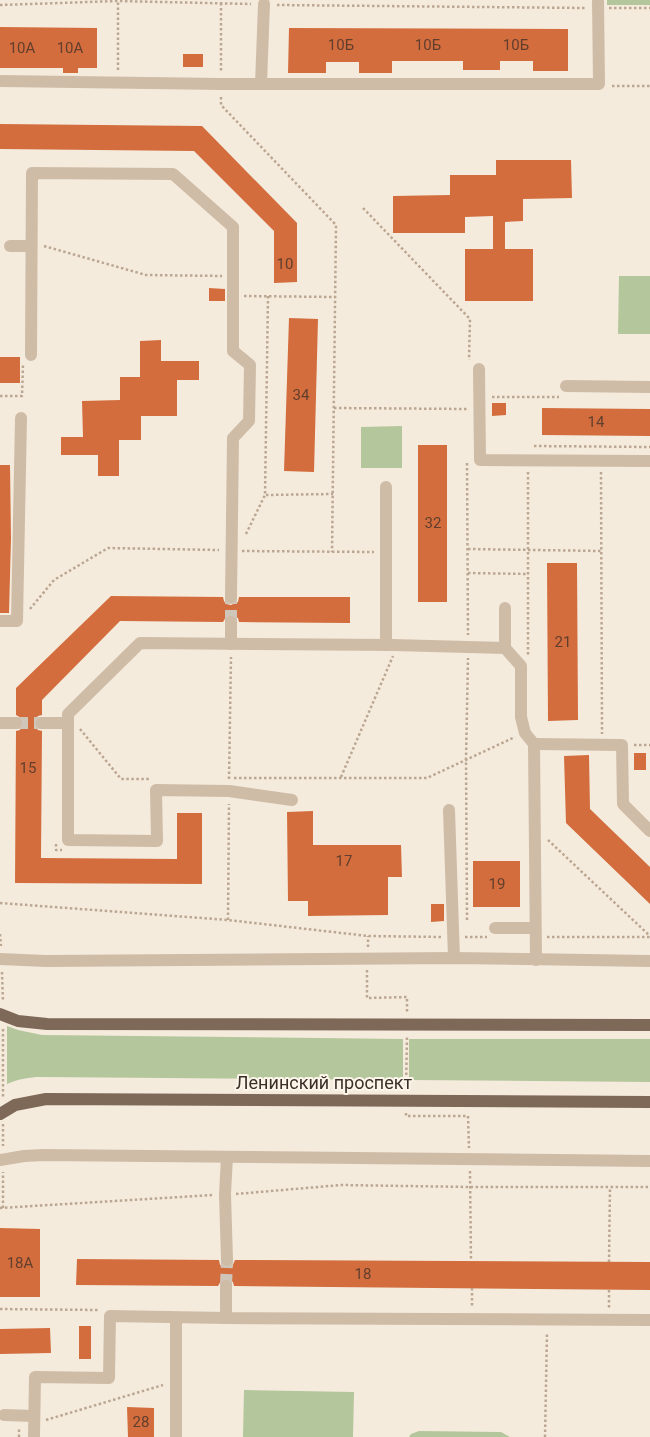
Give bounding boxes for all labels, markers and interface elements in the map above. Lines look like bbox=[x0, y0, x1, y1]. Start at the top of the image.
house number: 10Б bbox=[328, 36, 354, 54]
house number: 10Б bbox=[415, 36, 441, 54]
house number: 10Б bbox=[503, 36, 529, 54]
house number: 10А bbox=[9, 39, 36, 57]
house number: 10А bbox=[57, 39, 84, 57]
house number: 10 bbox=[277, 255, 293, 273]
house number: 34 bbox=[293, 386, 310, 404]
house number: 14 bbox=[588, 413, 605, 431]
house number: 32 bbox=[425, 514, 441, 532]
house number: 21 bbox=[555, 633, 571, 651]
house number: 15 bbox=[20, 759, 36, 777]
house number: 17 bbox=[336, 852, 352, 870]
house number: 19 bbox=[489, 875, 505, 893]
street label: Ленинский проспект bbox=[236, 1072, 413, 1093]
house number: 18А bbox=[7, 1254, 34, 1272]
house number: 18 bbox=[355, 1265, 371, 1283]
house number: 28 bbox=[133, 1413, 149, 1431]

